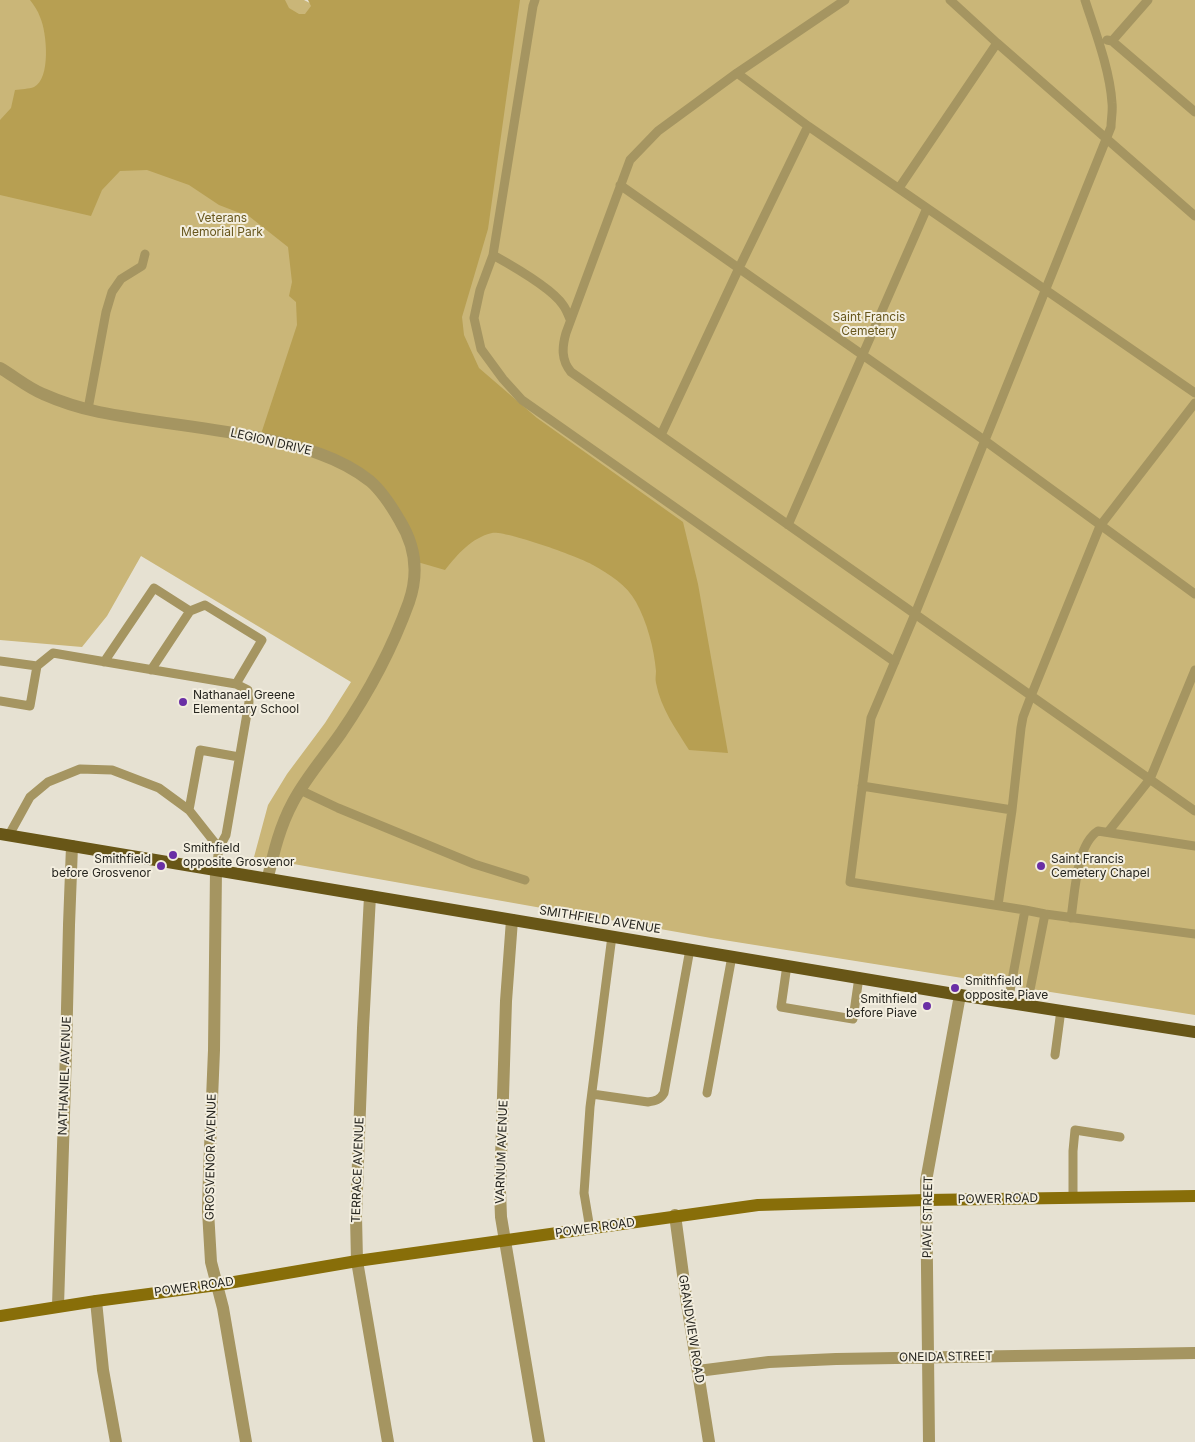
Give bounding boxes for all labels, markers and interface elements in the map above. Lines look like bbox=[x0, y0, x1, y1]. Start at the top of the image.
park label: Veterans Memorial Park bbox=[181, 211, 263, 239]
park label: Saint Francis Cemetery bbox=[833, 310, 905, 338]
street label: LEGION DRIVE bbox=[229, 426, 313, 458]
place label: Nathanael Greene Elementary School bbox=[193, 688, 299, 716]
marker: Nathanael Greene Elementary School bbox=[177, 696, 189, 708]
place label: Smithfield opposite Grosvenor bbox=[183, 841, 295, 869]
marker: Smithfield opposite Grosvenor bbox=[167, 849, 179, 861]
place label: Smithfield before Grosvenor bbox=[52, 852, 151, 880]
place label: Saint Francis Cemetery Chapel bbox=[1051, 852, 1150, 880]
marker: Smithfield before Grosvenor bbox=[155, 860, 167, 872]
marker: Saint Francis Cemetery Chapel bbox=[1035, 860, 1047, 872]
street label: SMITHFIELD AVENUE bbox=[538, 903, 662, 937]
place label: Smithfield opposite Piave bbox=[965, 974, 1048, 1002]
marker: Smithfield opposite Piave bbox=[949, 982, 961, 994]
place label: Smithfield before Piave bbox=[846, 992, 917, 1020]
marker: Smithfield before Piave bbox=[921, 1000, 933, 1012]
street label: NATHANIEL AVENUE bbox=[56, 1016, 74, 1136]
street label: GROSVENOR AVENUE bbox=[203, 1094, 219, 1220]
street label: VARNUM AVENUE bbox=[493, 1100, 511, 1204]
street label: TERRACE AVENUE bbox=[349, 1117, 367, 1223]
street label: PIAVE STREET bbox=[920, 1176, 936, 1258]
street label: POWER ROAD bbox=[958, 1191, 1038, 1207]
street label: POWER ROAD bbox=[554, 1215, 636, 1241]
street label: POWER ROAD bbox=[153, 1274, 235, 1300]
street label: GRANDVIEW ROAD bbox=[675, 1274, 707, 1384]
street label: ONEIDA STREET bbox=[899, 1349, 993, 1365]

